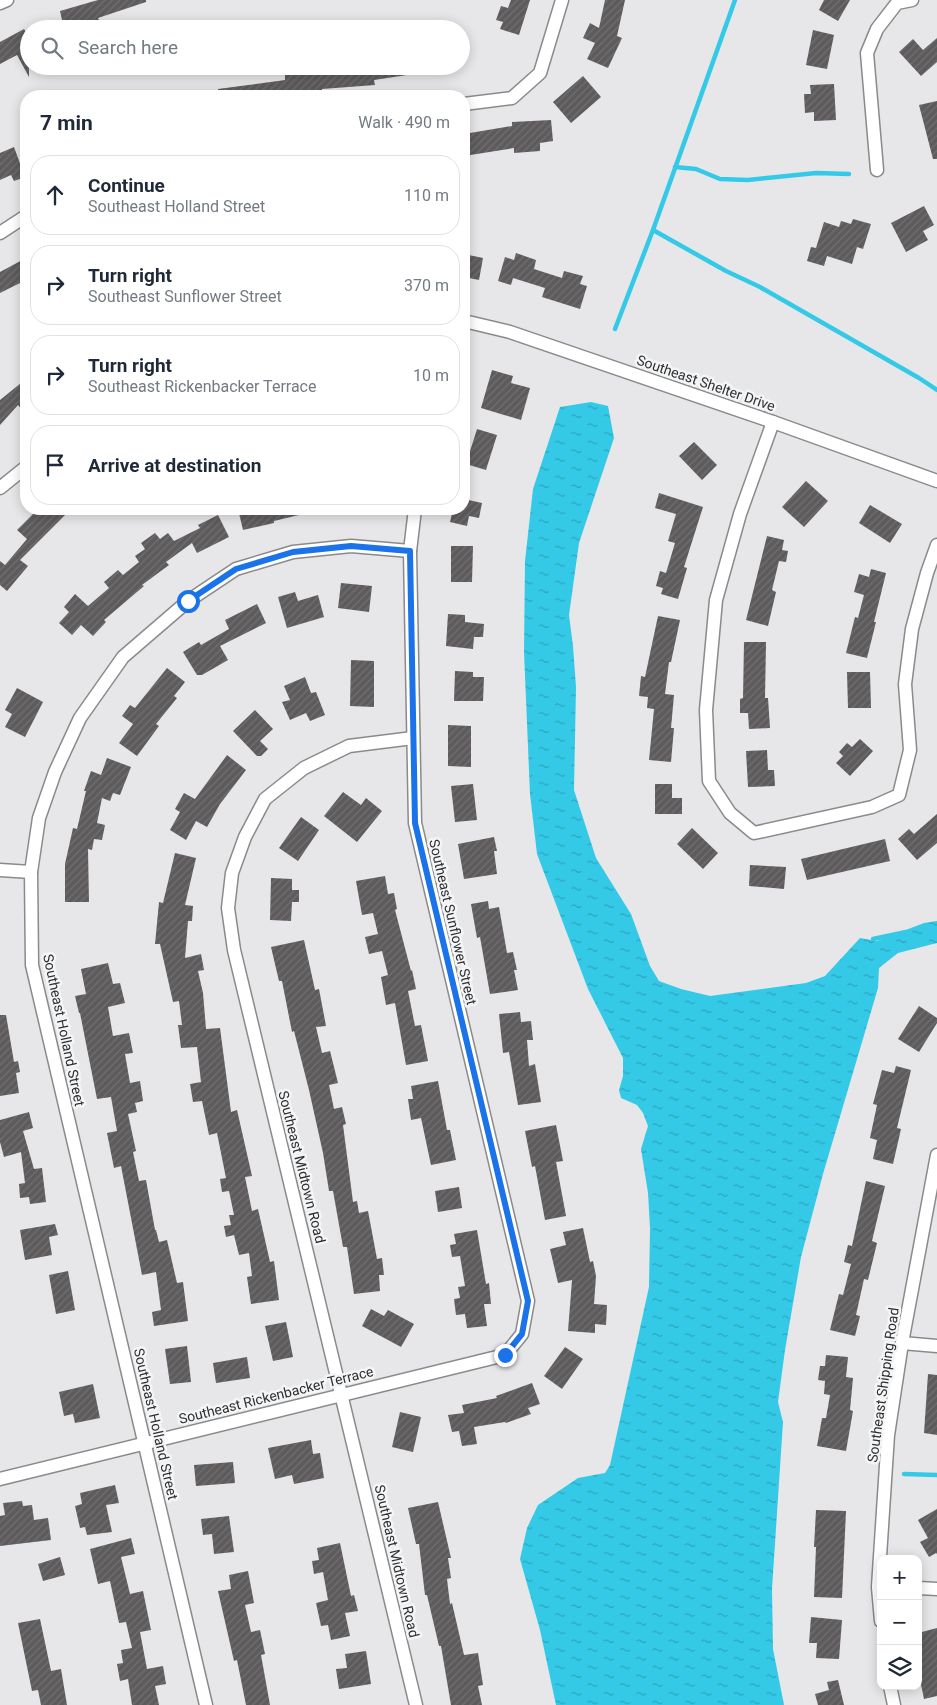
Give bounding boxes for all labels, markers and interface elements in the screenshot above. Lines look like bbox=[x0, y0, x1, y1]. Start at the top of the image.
search box bbox=[20, 20, 470, 75]
icon: search bbox=[38, 34, 66, 62]
text: Search here bbox=[78, 36, 178, 59]
text: 7 min bbox=[40, 111, 93, 135]
text: Walk · 490 m bbox=[358, 113, 450, 132]
text: Continue bbox=[88, 174, 165, 197]
icon: ahead bbox=[41, 181, 69, 209]
text: 110 m bbox=[404, 186, 449, 205]
text: Southeast Holland Street bbox=[88, 197, 265, 216]
text: Turn right bbox=[88, 264, 172, 287]
icon: right bbox=[41, 271, 69, 299]
text: 370 m bbox=[404, 276, 449, 295]
text: Southeast Sunflower Street bbox=[88, 287, 282, 306]
street label: Southeast Shelter Drive bbox=[635, 352, 777, 414]
text: Turn right bbox=[88, 354, 172, 377]
icon: right bbox=[41, 361, 69, 389]
text: 10 m bbox=[413, 366, 449, 385]
text: Southeast Rickenbacker Terrace bbox=[88, 377, 316, 396]
icon: arrive bbox=[41, 451, 69, 479]
text: Arrive at destination bbox=[88, 454, 261, 477]
route start bbox=[177, 590, 200, 613]
street label: Southeast Sunflower Street bbox=[426, 838, 480, 1007]
street label: Southeast Holland Street bbox=[40, 952, 88, 1108]
street label: Southeast Midtown Road bbox=[275, 1089, 329, 1245]
street label: Southeast Shipping Road bbox=[864, 1306, 902, 1464]
route end bbox=[494, 1344, 517, 1367]
street label: Southeast Holland Street bbox=[131, 1347, 181, 1502]
street label: Southeast Rickenbacker Terrace bbox=[177, 1363, 375, 1427]
street label: Southeast Midtown Road bbox=[372, 1483, 422, 1639]
map controls bbox=[877, 1555, 922, 1690]
button: + bbox=[877, 1555, 922, 1600]
button: − bbox=[877, 1600, 922, 1645]
button: layers bbox=[877, 1645, 922, 1690]

